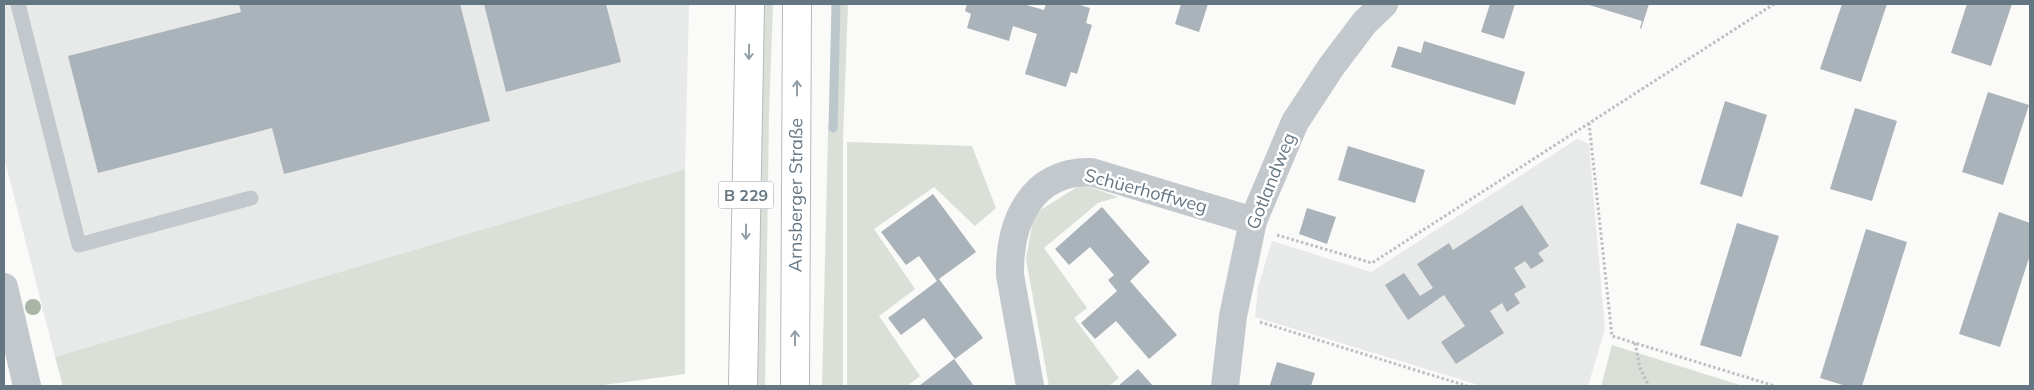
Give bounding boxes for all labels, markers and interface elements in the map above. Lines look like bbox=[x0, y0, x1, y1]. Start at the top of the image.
one-way arrow bbox=[744, 44, 754, 60]
one-way arrow bbox=[792, 80, 802, 96]
street label: Arnsberger Straße bbox=[784, 118, 807, 272]
street label: Gotlandweg bbox=[1241, 129, 1300, 233]
street label: Schüerhoffweg bbox=[1082, 163, 1210, 218]
road number: B 229 bbox=[718, 182, 774, 208]
one-way arrow bbox=[741, 224, 751, 240]
one-way arrow bbox=[790, 330, 800, 346]

